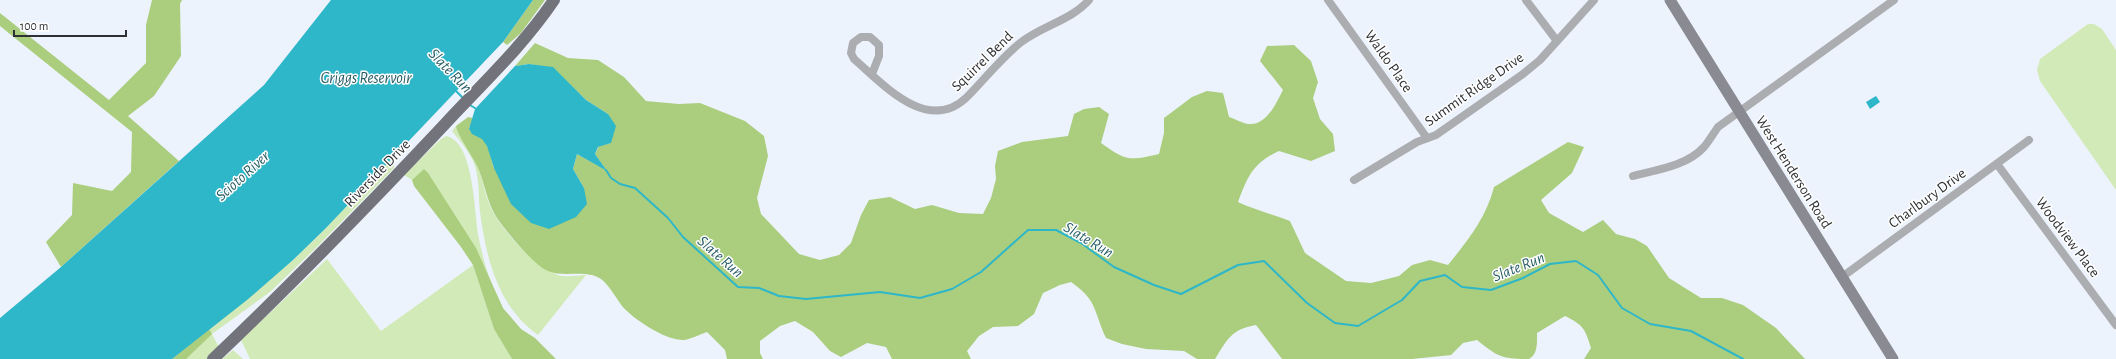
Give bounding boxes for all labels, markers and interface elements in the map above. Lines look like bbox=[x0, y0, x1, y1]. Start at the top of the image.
scale bar bbox=[14, 12, 126, 38]
text: 100 m bbox=[20, 20, 48, 32]
street label: Squirrel Bend bbox=[949, 28, 1016, 94]
street label: Waldo Place bbox=[1362, 28, 1415, 95]
water label: Slate Run bbox=[426, 45, 475, 96]
street label: Summit Ridge Drive bbox=[1422, 50, 1527, 129]
water label: Griggs Reservoir bbox=[320, 70, 412, 86]
street label: West Henderson Road bbox=[1753, 113, 1834, 231]
street label: Riverside Drive bbox=[342, 137, 413, 210]
water label: Scioto River bbox=[213, 147, 273, 204]
street label: Charlbury Drive bbox=[1886, 165, 1969, 231]
street label: Woodview Place bbox=[2033, 195, 2102, 280]
water label: Slate Run bbox=[1061, 219, 1116, 261]
water label: Slate Run bbox=[694, 233, 746, 281]
water label: Slate Run bbox=[1490, 249, 1547, 285]

